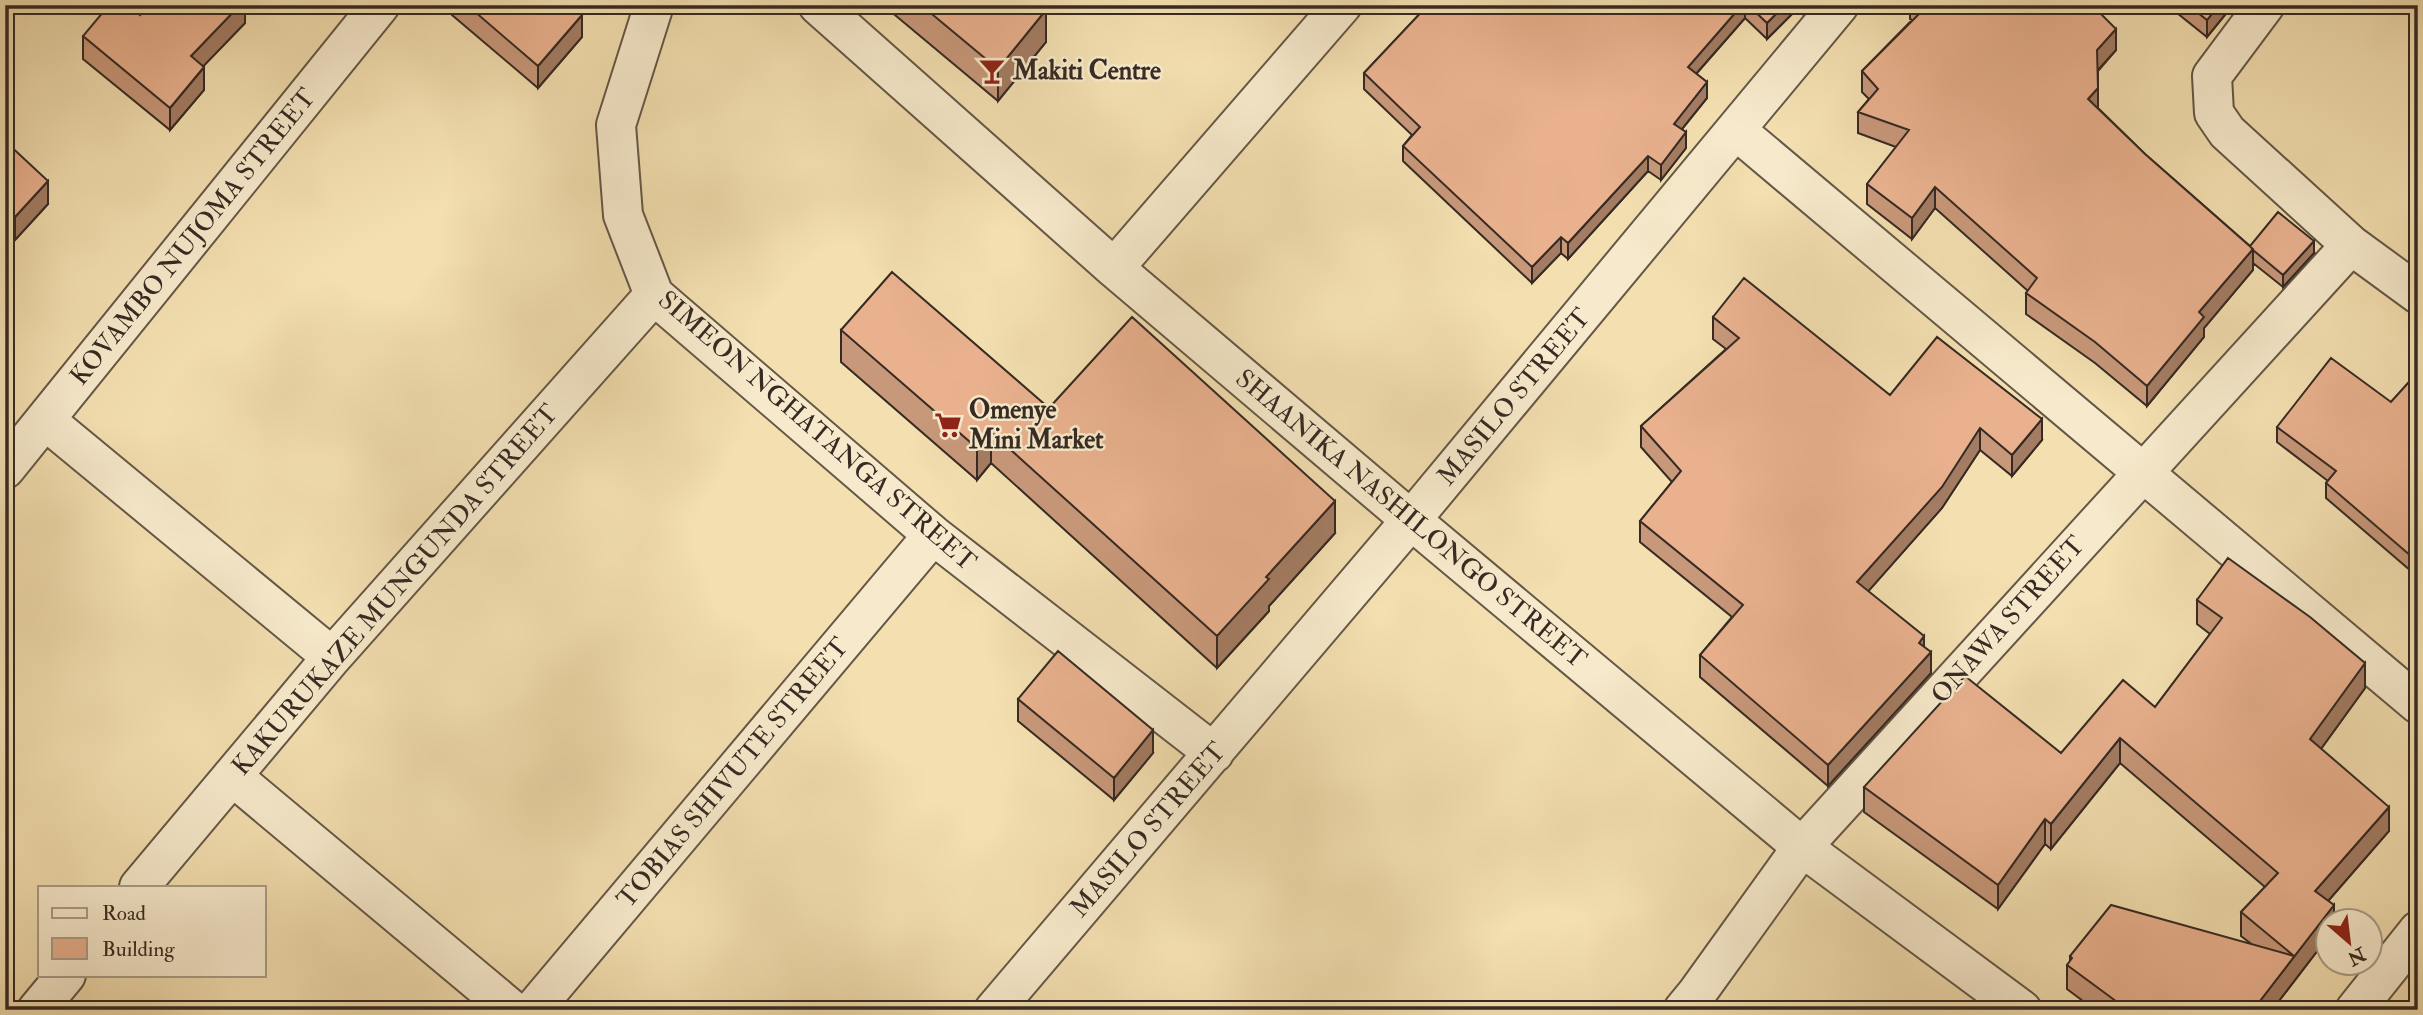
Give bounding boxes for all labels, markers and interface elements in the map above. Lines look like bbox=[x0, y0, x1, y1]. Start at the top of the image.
place label: Makiti Centre bbox=[1012, 55, 1161, 87]
bar icon: Makiti Centre bbox=[977, 56, 1007, 86]
street label: KOVAMBO NUJOMA STREET bbox=[63, 82, 323, 392]
street label: SIMEON NGHATANGA STREET bbox=[651, 284, 983, 578]
street label: MASILO STREET bbox=[1431, 302, 1597, 492]
street label: SHAANIKA NASHILONGO STREET bbox=[1229, 363, 1593, 675]
place label: Omenye Mini Market bbox=[968, 394, 1104, 456]
street label: KAKURUKAZE MUNGUNDA STREET bbox=[225, 398, 565, 782]
supermarket icon: Omenye Mini Market bbox=[933, 410, 963, 440]
street label: ONAWA STREET bbox=[1924, 530, 2092, 710]
street label: TOBIAS SHIVUTE STREET bbox=[610, 631, 856, 915]
street label: MASILO STREET bbox=[1063, 736, 1233, 924]
legend bbox=[38, 886, 266, 976]
text: Road bbox=[102, 900, 147, 927]
north arrow bbox=[2314, 906, 2384, 976]
text: Building bbox=[102, 936, 175, 963]
text: N bbox=[2342, 941, 2371, 971]

